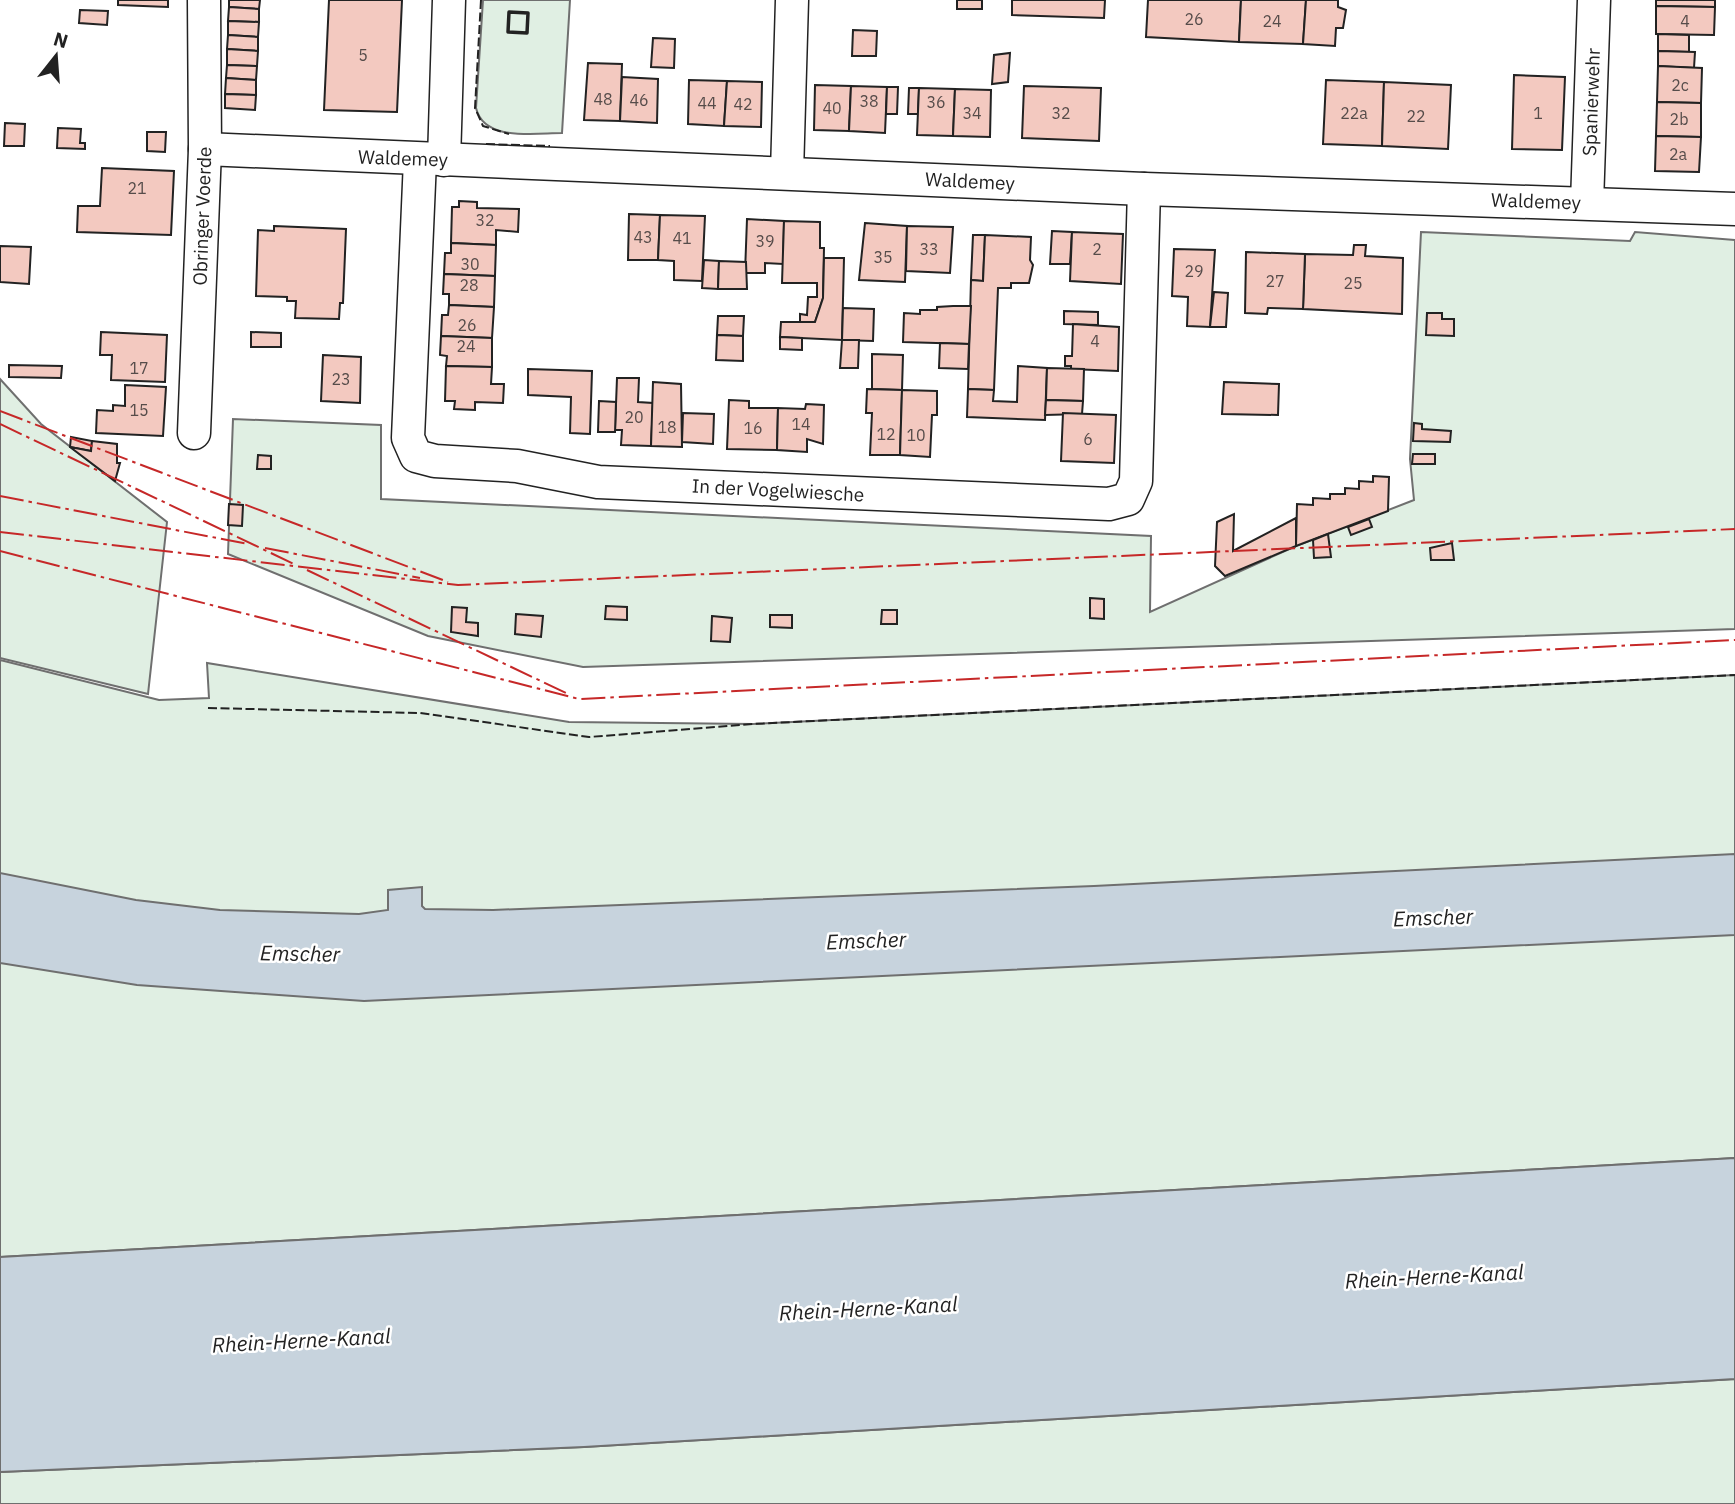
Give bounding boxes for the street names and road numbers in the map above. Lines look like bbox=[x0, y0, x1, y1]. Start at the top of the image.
street label: Spanierwehr bbox=[1577, 48, 1605, 156]
street label: Waldemey bbox=[358, 144, 449, 172]
street label: Obringer Voerde bbox=[188, 146, 216, 286]
street label: Waldemey bbox=[924, 167, 1016, 195]
street label: Waldemey bbox=[1491, 187, 1582, 215]
street label: In der Vogelwiesche bbox=[691, 473, 865, 507]

